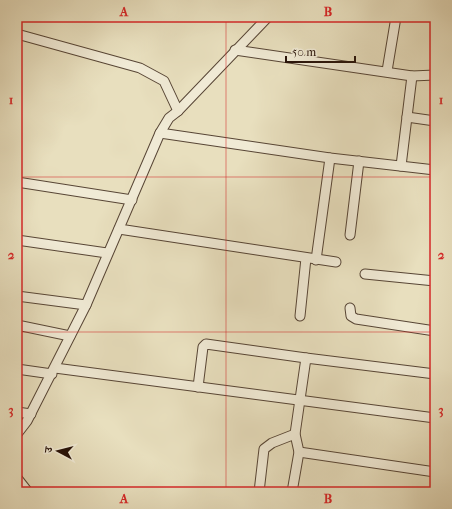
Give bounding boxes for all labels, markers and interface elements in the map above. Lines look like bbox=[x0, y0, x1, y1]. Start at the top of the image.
text: A bbox=[119, 4, 129, 19]
text: B bbox=[324, 4, 333, 19]
scale bar bbox=[286, 38, 355, 64]
text: 50 m bbox=[292, 45, 316, 59]
text: 1 bbox=[9, 92, 14, 107]
text: 1 bbox=[439, 92, 444, 107]
text: 2 bbox=[8, 247, 15, 262]
text: 2 bbox=[438, 247, 445, 262]
text: 3 bbox=[8, 402, 14, 418]
text: 3 bbox=[438, 402, 444, 418]
north arrow bbox=[38, 431, 78, 471]
text: उ bbox=[42, 445, 56, 454]
text: A bbox=[119, 491, 129, 506]
text: B bbox=[324, 491, 333, 506]

